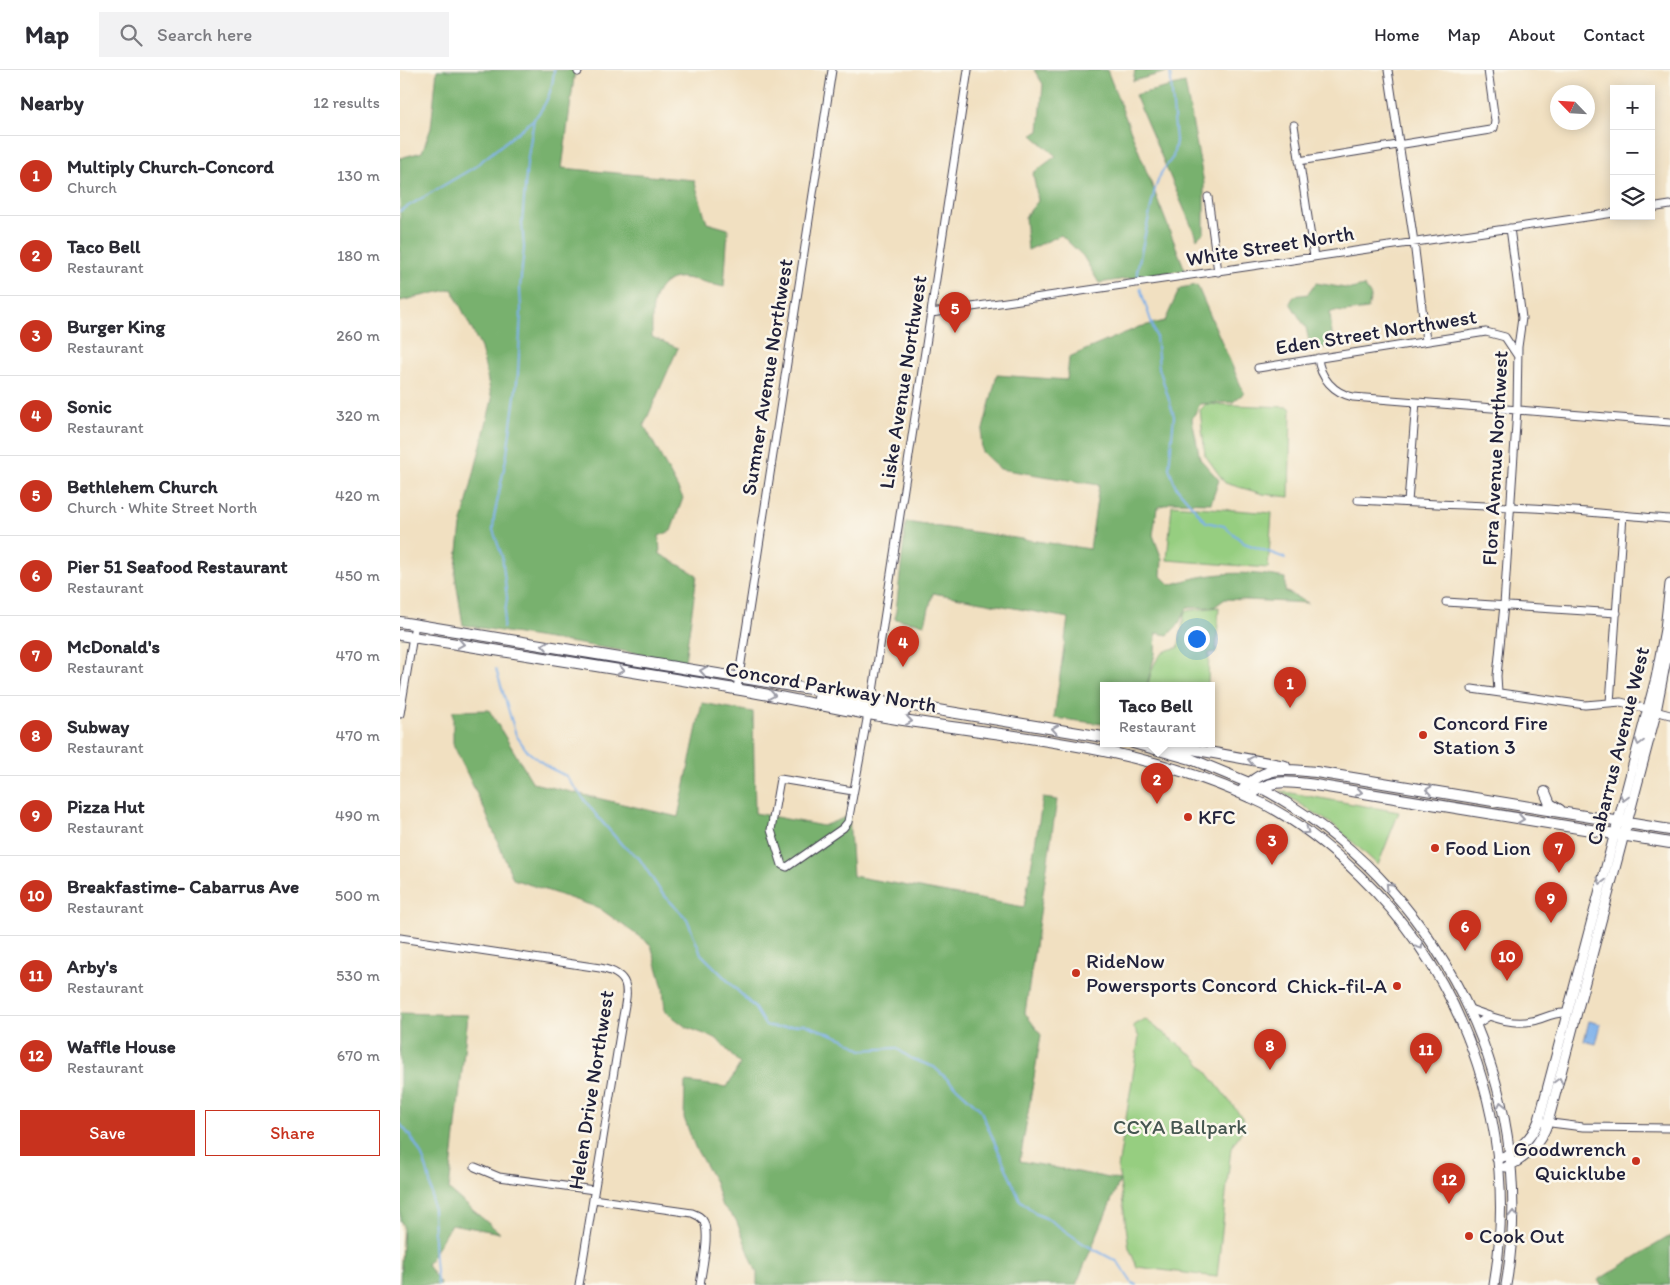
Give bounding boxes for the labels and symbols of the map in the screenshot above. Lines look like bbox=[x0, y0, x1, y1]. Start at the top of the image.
north arrow bbox=[1550, 85, 1595, 130]
street label: White Street North bbox=[1184, 220, 1356, 271]
street label: Sumner Avenue Northwest bbox=[735, 257, 798, 497]
street label: Liske Avenue Northwest bbox=[873, 273, 932, 490]
pin: 5 bbox=[939, 292, 971, 333]
street label: Eden Street Northwest bbox=[1274, 303, 1478, 360]
street label: Flora Avenue Northwest bbox=[1476, 350, 1513, 566]
pin: 4 bbox=[887, 626, 919, 667]
your location bbox=[1184, 626, 1210, 652]
one-way arrow bbox=[457, 638, 465, 649]
one-way arrow bbox=[541, 640, 550, 650]
street label: Cabarrus Avenue West bbox=[1581, 644, 1654, 848]
street label: Concord Parkway North bbox=[723, 656, 939, 717]
one-way arrow bbox=[617, 665, 625, 675]
one-way arrow bbox=[698, 666, 707, 676]
pin: 1 bbox=[1274, 667, 1306, 708]
one-way arrow bbox=[767, 689, 776, 700]
place label: Concord Fire Station 3 bbox=[1433, 710, 1548, 759]
one-way arrow bbox=[905, 715, 913, 726]
one-way arrow bbox=[1051, 724, 1060, 734]
marker: Concord Fire Station 3 bbox=[1417, 729, 1429, 741]
one-way arrow bbox=[1634, 737, 1645, 746]
one-way arrow bbox=[1246, 755, 1255, 765]
pin: 2 bbox=[1141, 763, 1173, 804]
one-way arrow bbox=[1425, 786, 1434, 796]
one-way arrow bbox=[1355, 787, 1363, 797]
one-way arrow bbox=[1619, 793, 1630, 802]
place label: KFC bbox=[1198, 804, 1236, 829]
marker: KFC bbox=[1182, 811, 1194, 823]
one-way arrow bbox=[1518, 813, 1526, 824]
pin: 3 bbox=[1256, 824, 1288, 865]
one-way arrow bbox=[1300, 825, 1310, 834]
pin: 7 bbox=[1543, 832, 1575, 873]
place label: Food Lion bbox=[1445, 835, 1531, 860]
marker: Food Lion bbox=[1429, 842, 1441, 854]
one-way arrow bbox=[1597, 877, 1607, 885]
pin: 9 bbox=[1535, 882, 1567, 923]
one-way arrow bbox=[1386, 883, 1395, 892]
pin: 6 bbox=[1449, 910, 1481, 951]
one-way arrow bbox=[1414, 940, 1423, 950]
pin: 10 bbox=[1491, 940, 1523, 981]
place label: RideNow Powersports Concord bbox=[1086, 948, 1277, 997]
marker: RideNow Powersports Concord bbox=[1070, 967, 1082, 979]
place label: Chick-fil-A bbox=[1287, 973, 1388, 998]
marker: Chick-fil-A bbox=[1391, 980, 1403, 992]
street label: Helen Drive Northwest bbox=[562, 988, 619, 1191]
pin: 8 bbox=[1254, 1029, 1286, 1070]
pin: 11 bbox=[1410, 1033, 1442, 1074]
one-way arrow bbox=[1553, 1077, 1564, 1085]
one-way arrow bbox=[1497, 1101, 1507, 1110]
park label: CCYA Ballpark bbox=[1113, 1114, 1247, 1139]
place label: Goodwrench Quicklube bbox=[1513, 1136, 1626, 1185]
marker: Goodwrench Quicklube bbox=[1630, 1155, 1642, 1167]
pin: 12 bbox=[1433, 1163, 1465, 1204]
one-way arrow bbox=[1508, 1209, 1518, 1217]
place label: Cook Out bbox=[1479, 1223, 1564, 1248]
marker: Cook Out bbox=[1463, 1230, 1475, 1242]

